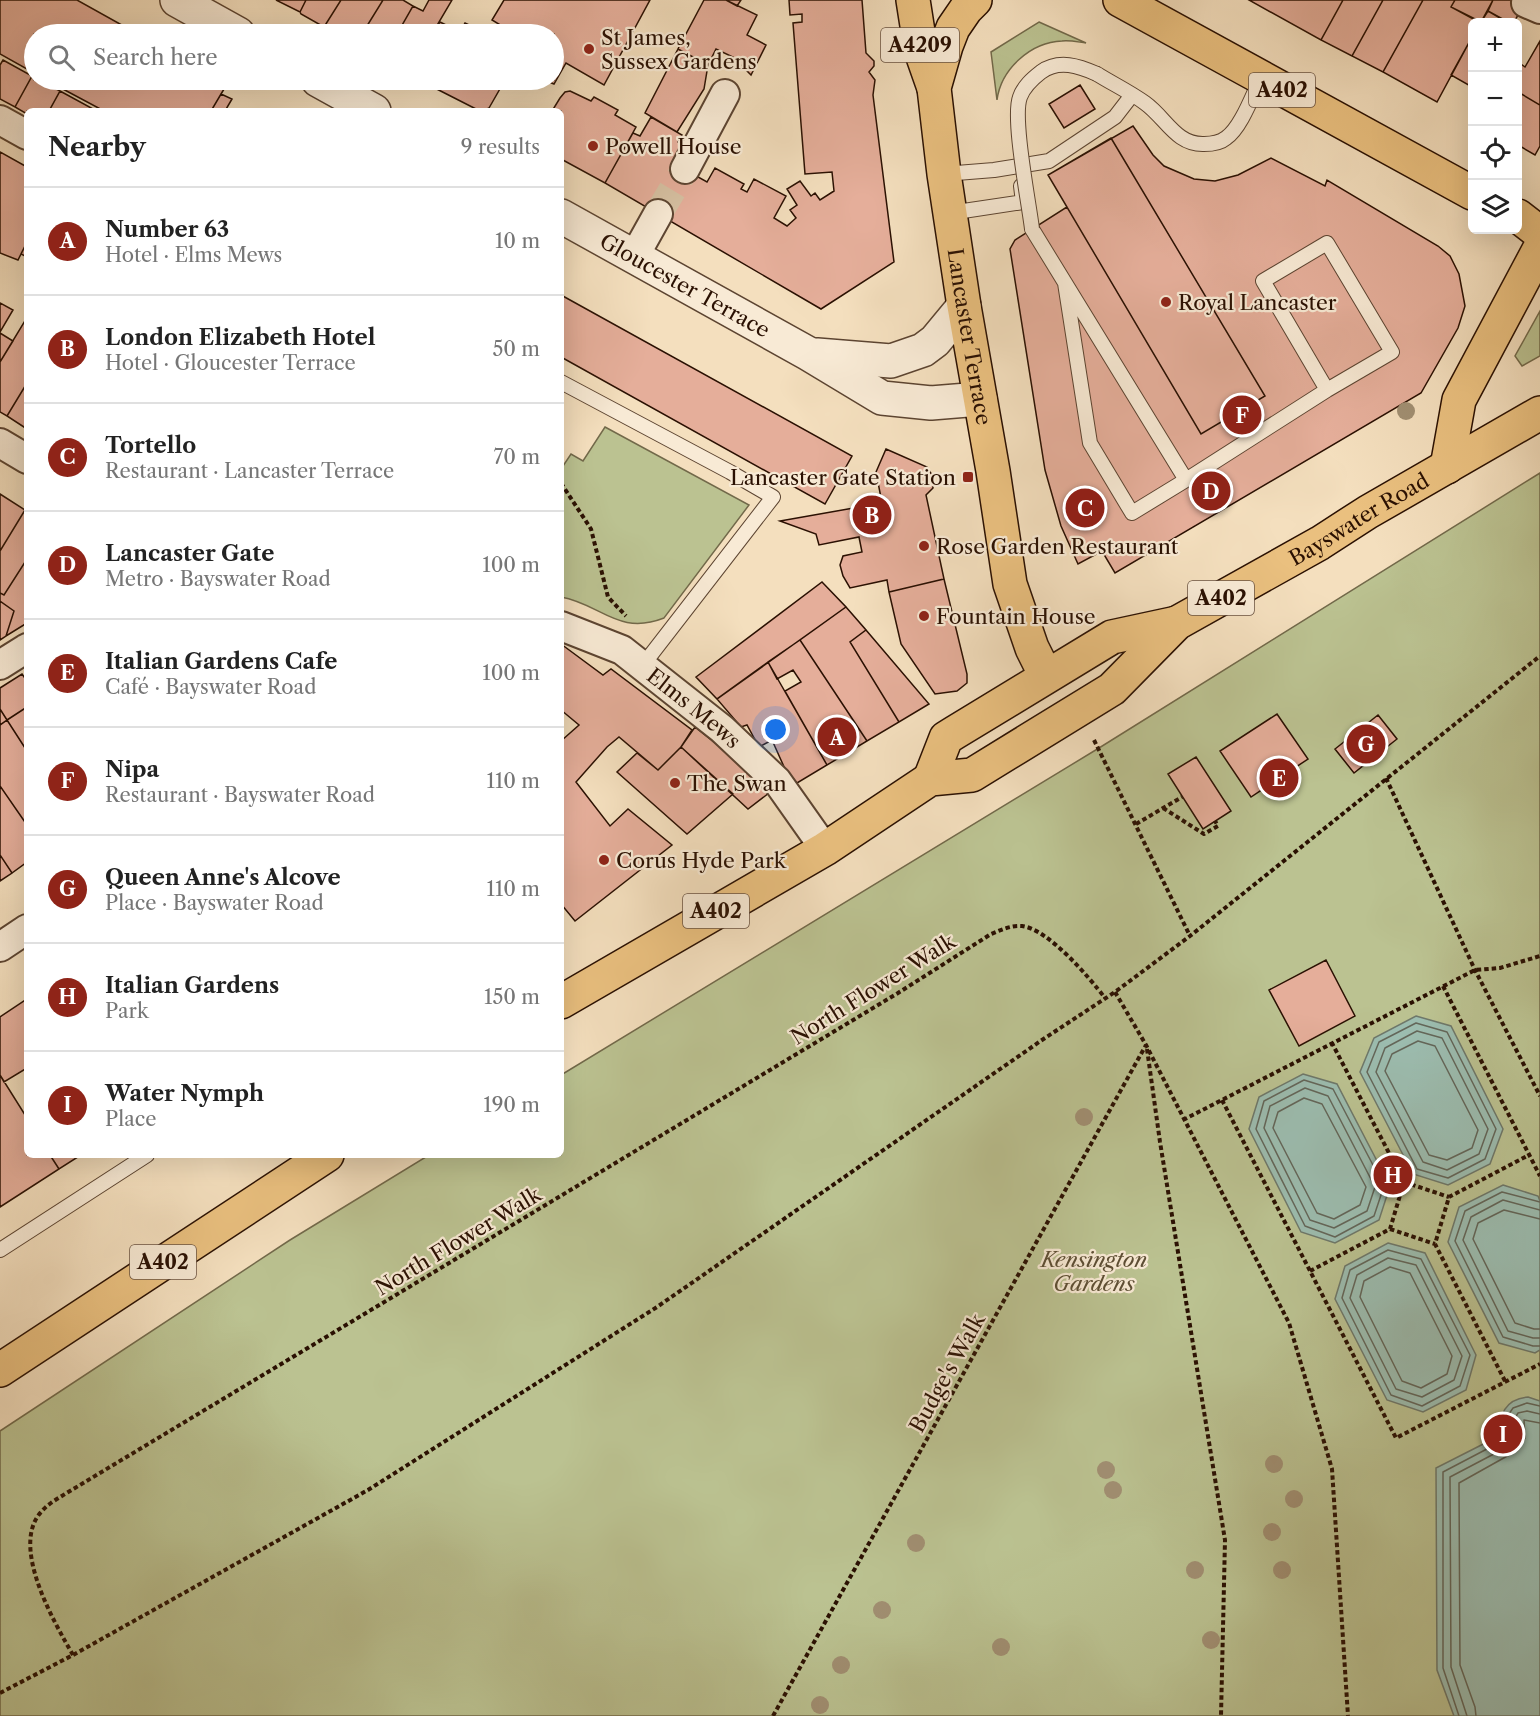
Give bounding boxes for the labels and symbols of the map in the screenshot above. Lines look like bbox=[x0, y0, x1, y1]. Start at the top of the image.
place label: St James, Sussex Gardens bbox=[601, 25, 757, 74]
road number: A4209 bbox=[881, 28, 959, 62]
marker: St James, Sussex Gardens bbox=[582, 42, 596, 56]
road number: A402 bbox=[1249, 73, 1315, 107]
place label: Powell House bbox=[605, 134, 742, 159]
marker: Powell House bbox=[586, 139, 600, 153]
street label: Gloucester Terrace bbox=[596, 228, 774, 342]
street label: Lancaster Terrace bbox=[943, 247, 997, 427]
place label: Royal Lancaster bbox=[1178, 290, 1337, 315]
marker: Royal Lancaster bbox=[1159, 295, 1173, 309]
pin: F bbox=[1222, 392, 1262, 438]
place label: Lancaster Gate Station bbox=[730, 465, 956, 490]
street label: Bayswater Road bbox=[1285, 467, 1433, 570]
pin: D bbox=[1192, 468, 1230, 514]
marker: Lancaster Gate Station bbox=[961, 470, 975, 484]
pin: C bbox=[1066, 486, 1104, 530]
pin: B bbox=[852, 492, 892, 538]
place label: Rose Garden Restaurant bbox=[936, 534, 1179, 559]
marker: Rose Garden Restaurant bbox=[917, 539, 931, 553]
road number: A402 bbox=[1188, 581, 1254, 615]
place label: Fountain House bbox=[936, 604, 1096, 629]
marker: Fountain House bbox=[917, 609, 931, 623]
street label: Elms Mews bbox=[642, 662, 746, 753]
pin: A bbox=[818, 714, 856, 760]
your location bbox=[761, 715, 790, 744]
pin: G bbox=[1346, 722, 1386, 766]
pin: E bbox=[1260, 756, 1298, 800]
place label: The Swan bbox=[687, 771, 787, 796]
marker: The Swan bbox=[668, 776, 682, 790]
place label: Corus Hyde Park bbox=[616, 848, 787, 873]
marker: Corus Hyde Park bbox=[597, 853, 611, 867]
road number: A402 bbox=[683, 894, 749, 928]
street label: North Flower Walk bbox=[786, 928, 961, 1050]
pin: H bbox=[1374, 1152, 1412, 1198]
street label: North Flower Walk bbox=[370, 1181, 546, 1300]
road number: A402 bbox=[130, 1245, 196, 1279]
park label: Kensington Gardens bbox=[1039, 1247, 1147, 1296]
street label: Budge's Walk bbox=[904, 1309, 990, 1437]
pin: I bbox=[1484, 1412, 1522, 1456]

